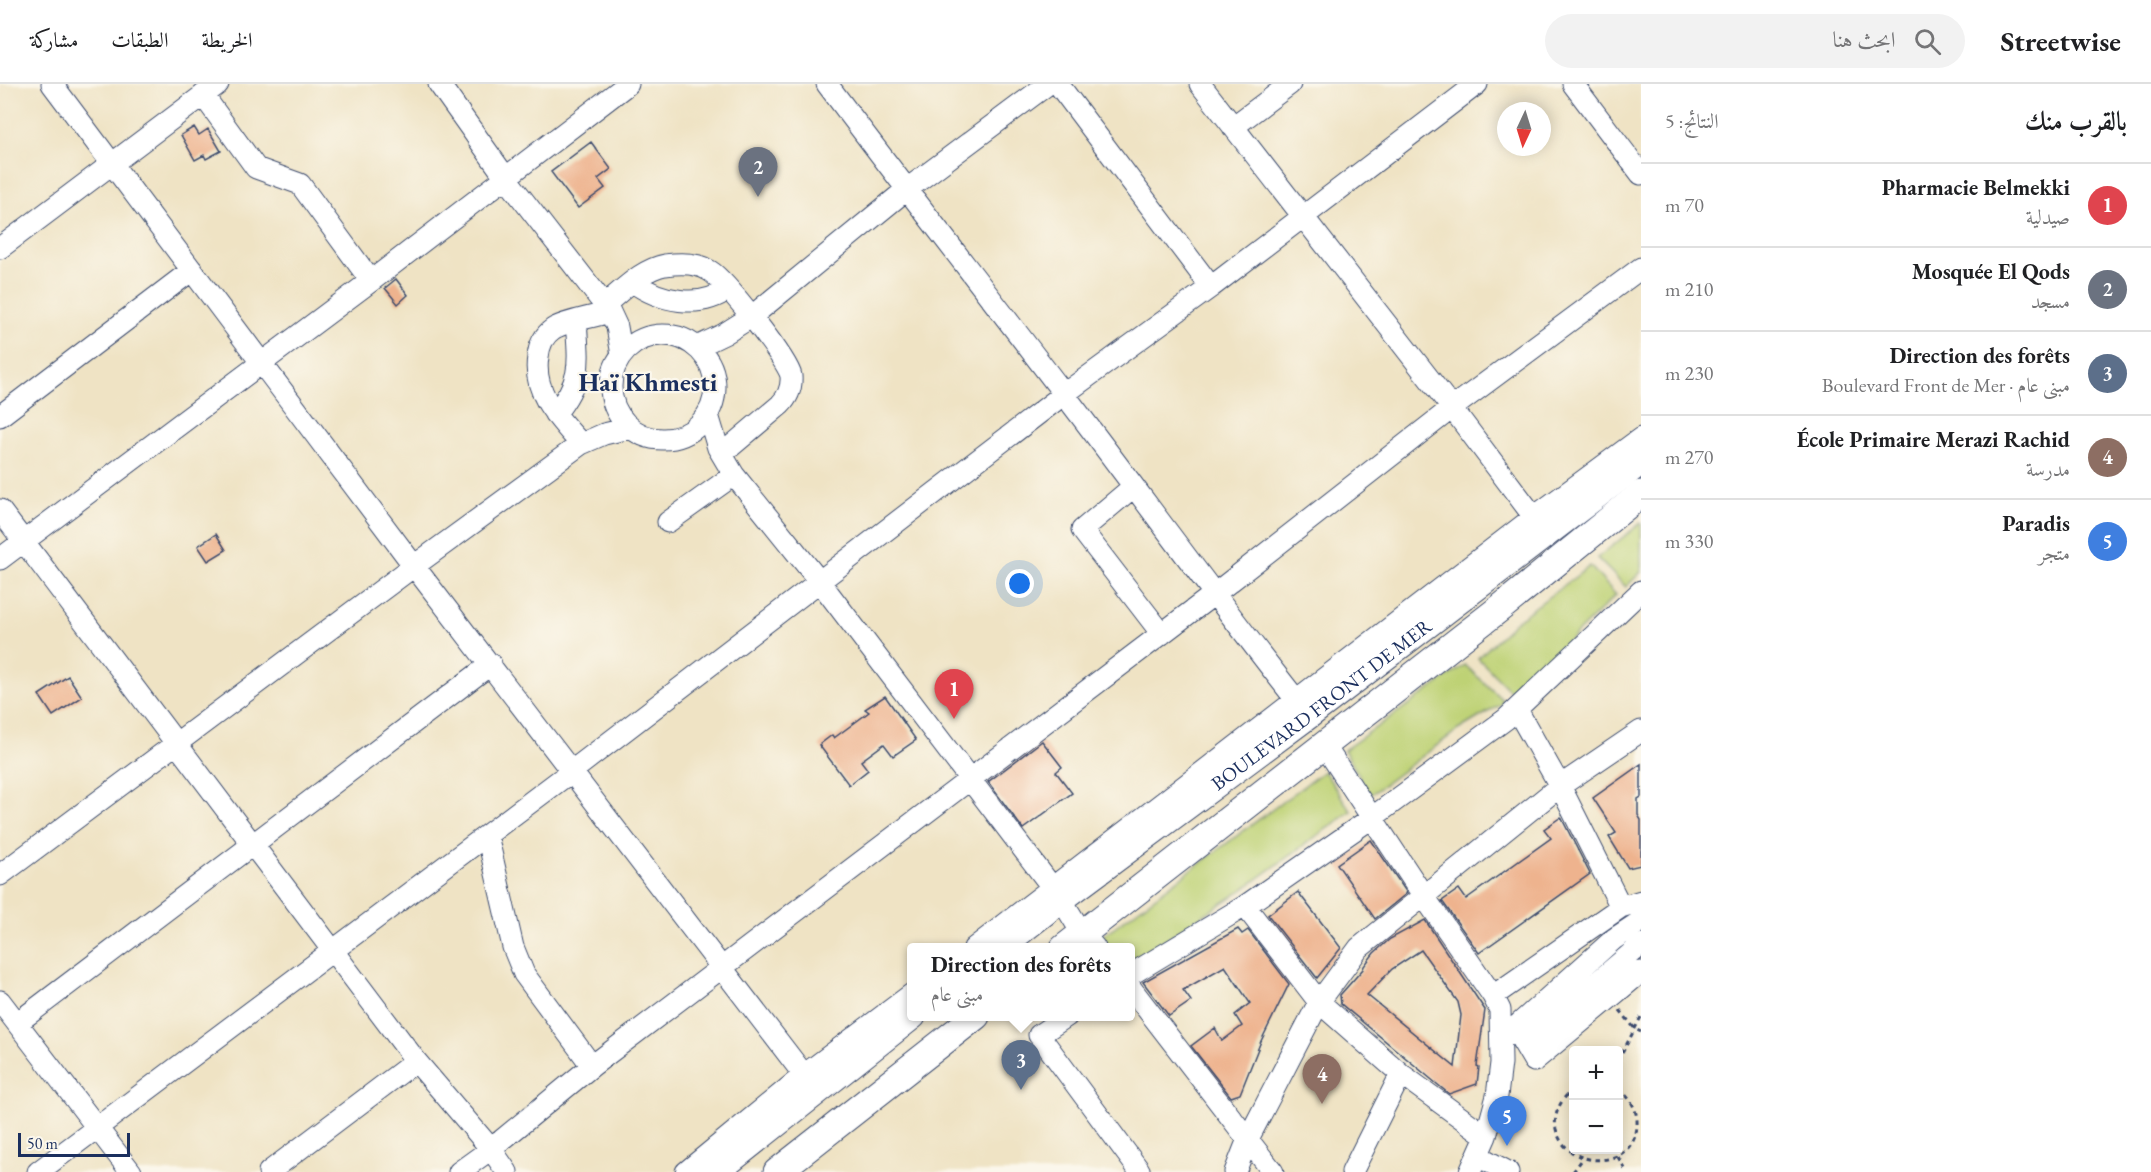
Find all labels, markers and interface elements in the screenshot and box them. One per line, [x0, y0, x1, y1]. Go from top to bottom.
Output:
search box [1545, 14, 1965, 68]
text: Streetwise [2001, 23, 2121, 59]
text: ابحث هنا [1832, 25, 1896, 54]
icon: search [1911, 25, 1944, 58]
text: مشاركة [30, 26, 78, 53]
text: الطبقات [111, 26, 168, 53]
text: الخريطة [201, 26, 253, 53]
north arrow [1497, 102, 1551, 156]
text: بالقرب منك [2025, 104, 2127, 138]
text: النتائج: 5 [1665, 108, 1719, 134]
pin: 2 [738, 147, 777, 197]
text: Pharmacie Belmekki [1882, 173, 2070, 202]
text: 70 m [1665, 192, 1704, 218]
text: 1 [2102, 192, 2113, 218]
text: صيدلية [2026, 204, 2070, 230]
text: Mosquée El Qods [1912, 257, 2070, 286]
text: 210 m [1665, 276, 1713, 302]
text: 2 [2102, 276, 2113, 302]
text: مسجد [2031, 288, 2070, 314]
text: Direction des forêts [1889, 341, 2070, 370]
text: 230 m [1665, 360, 1713, 386]
text: 3 [2102, 360, 2113, 386]
district label: Haï Khmesti [578, 365, 718, 399]
text: مبنى عام · Boulevard Front de Mer [1822, 372, 2070, 398]
text: École Primaire Merazi Rachid [1797, 425, 2070, 454]
text: 270 m [1665, 444, 1713, 470]
text: 4 [2102, 444, 2113, 470]
text: مدرسة [2026, 456, 2070, 482]
text: Paradis [2002, 509, 2070, 538]
text: 330 m [1665, 528, 1713, 554]
text: 5 [2102, 528, 2113, 554]
text: متجر [2038, 540, 2070, 566]
your location [1005, 569, 1034, 598]
street label: BOULEVARD FRONT DE MER [1206, 612, 1437, 796]
pin: 1 [934, 670, 974, 719]
popup [907, 943, 1135, 1021]
text: Direction des forêts [931, 950, 1111, 979]
text: مبنى عام [931, 981, 983, 1007]
pin: 3 [1002, 1040, 1040, 1090]
map controls [1569, 1046, 1623, 1154]
button: + [1569, 1046, 1623, 1100]
pin: 4 [1302, 1054, 1342, 1104]
pin: 5 [1488, 1096, 1526, 1146]
button: − [1569, 1100, 1623, 1154]
scale bar [18, 1130, 130, 1158]
text: 50 m [27, 1133, 58, 1154]

